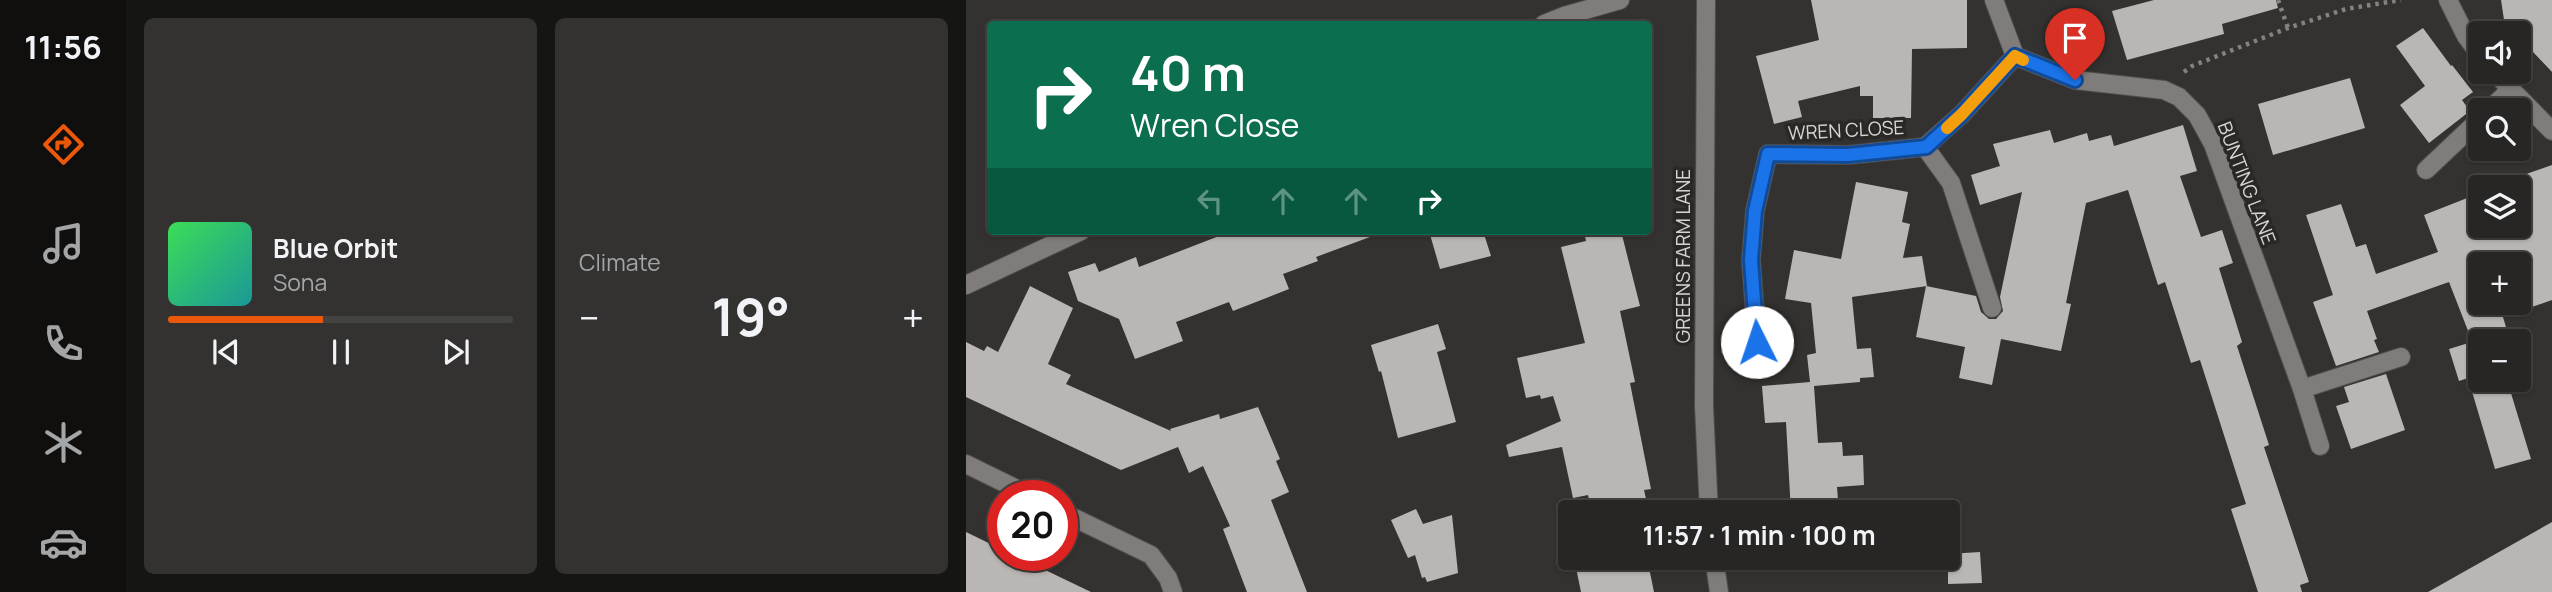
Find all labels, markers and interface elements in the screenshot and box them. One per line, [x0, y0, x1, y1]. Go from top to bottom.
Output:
pin [2045, 8, 2105, 80]
icon: arrive [2056, 19, 2094, 57]
map controls [2468, 21, 2531, 392]
button: sound [2468, 21, 2531, 84]
text: 11:56 [24, 25, 102, 69]
text: 40 m [1130, 39, 1246, 106]
icon: right [1015, 49, 1106, 140]
button: search [2468, 98, 2531, 161]
text: Wren Close [1130, 103, 1299, 147]
street label: WREN CLOSE [1787, 114, 1905, 146]
street label: BUNTING LANE [2212, 118, 2282, 248]
icon: directions [39, 120, 88, 169]
street label: GREENS FARM LANE [1670, 169, 1696, 343]
button: layers [2468, 175, 2531, 238]
icon: left [1191, 182, 1229, 220]
icon: ahead [1264, 182, 1302, 220]
icon: ahead [1337, 182, 1375, 220]
icon: right [1410, 182, 1448, 220]
icon: music [39, 219, 88, 268]
text: Blue Orbit [273, 230, 398, 266]
text: Climate [579, 246, 661, 278]
button: + [2468, 252, 2531, 315]
text: Sona [273, 266, 327, 298]
text: 19° [712, 281, 790, 352]
text: − [579, 291, 600, 343]
text: + [902, 291, 924, 343]
position arrow [1720, 305, 1794, 379]
icon: phone [39, 319, 88, 368]
button: − [2468, 329, 2531, 392]
icon: previous [207, 333, 245, 371]
icon: pause [322, 333, 360, 371]
icon: next [437, 333, 475, 371]
icon: climate [39, 418, 88, 467]
speed limit sign: 20 [987, 480, 1078, 571]
text: 11:57 · 1 min · 100 m [1642, 517, 1876, 553]
icon: car [39, 518, 88, 567]

